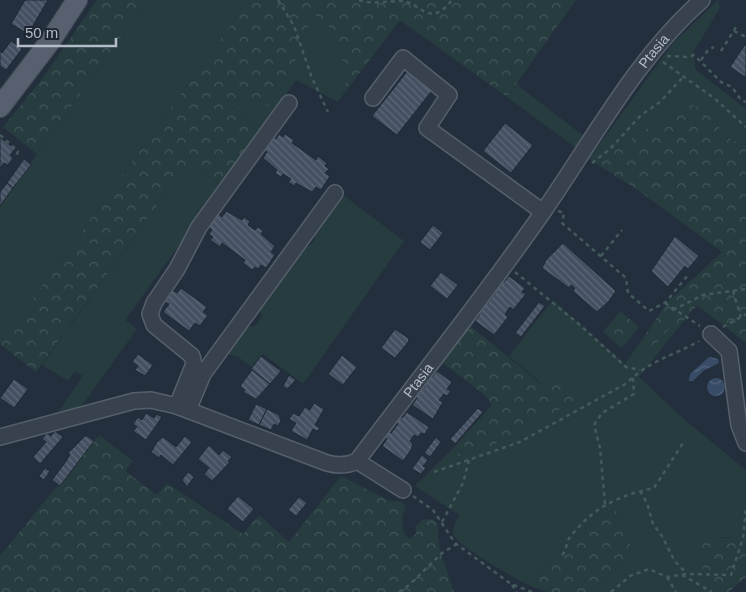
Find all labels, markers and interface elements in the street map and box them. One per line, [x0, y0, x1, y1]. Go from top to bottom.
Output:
scale bar [18, 15, 115, 47]
text: 50 m [25, 24, 58, 41]
street label: Ptasia [635, 31, 672, 71]
street label: Ptasia [400, 360, 437, 401]

